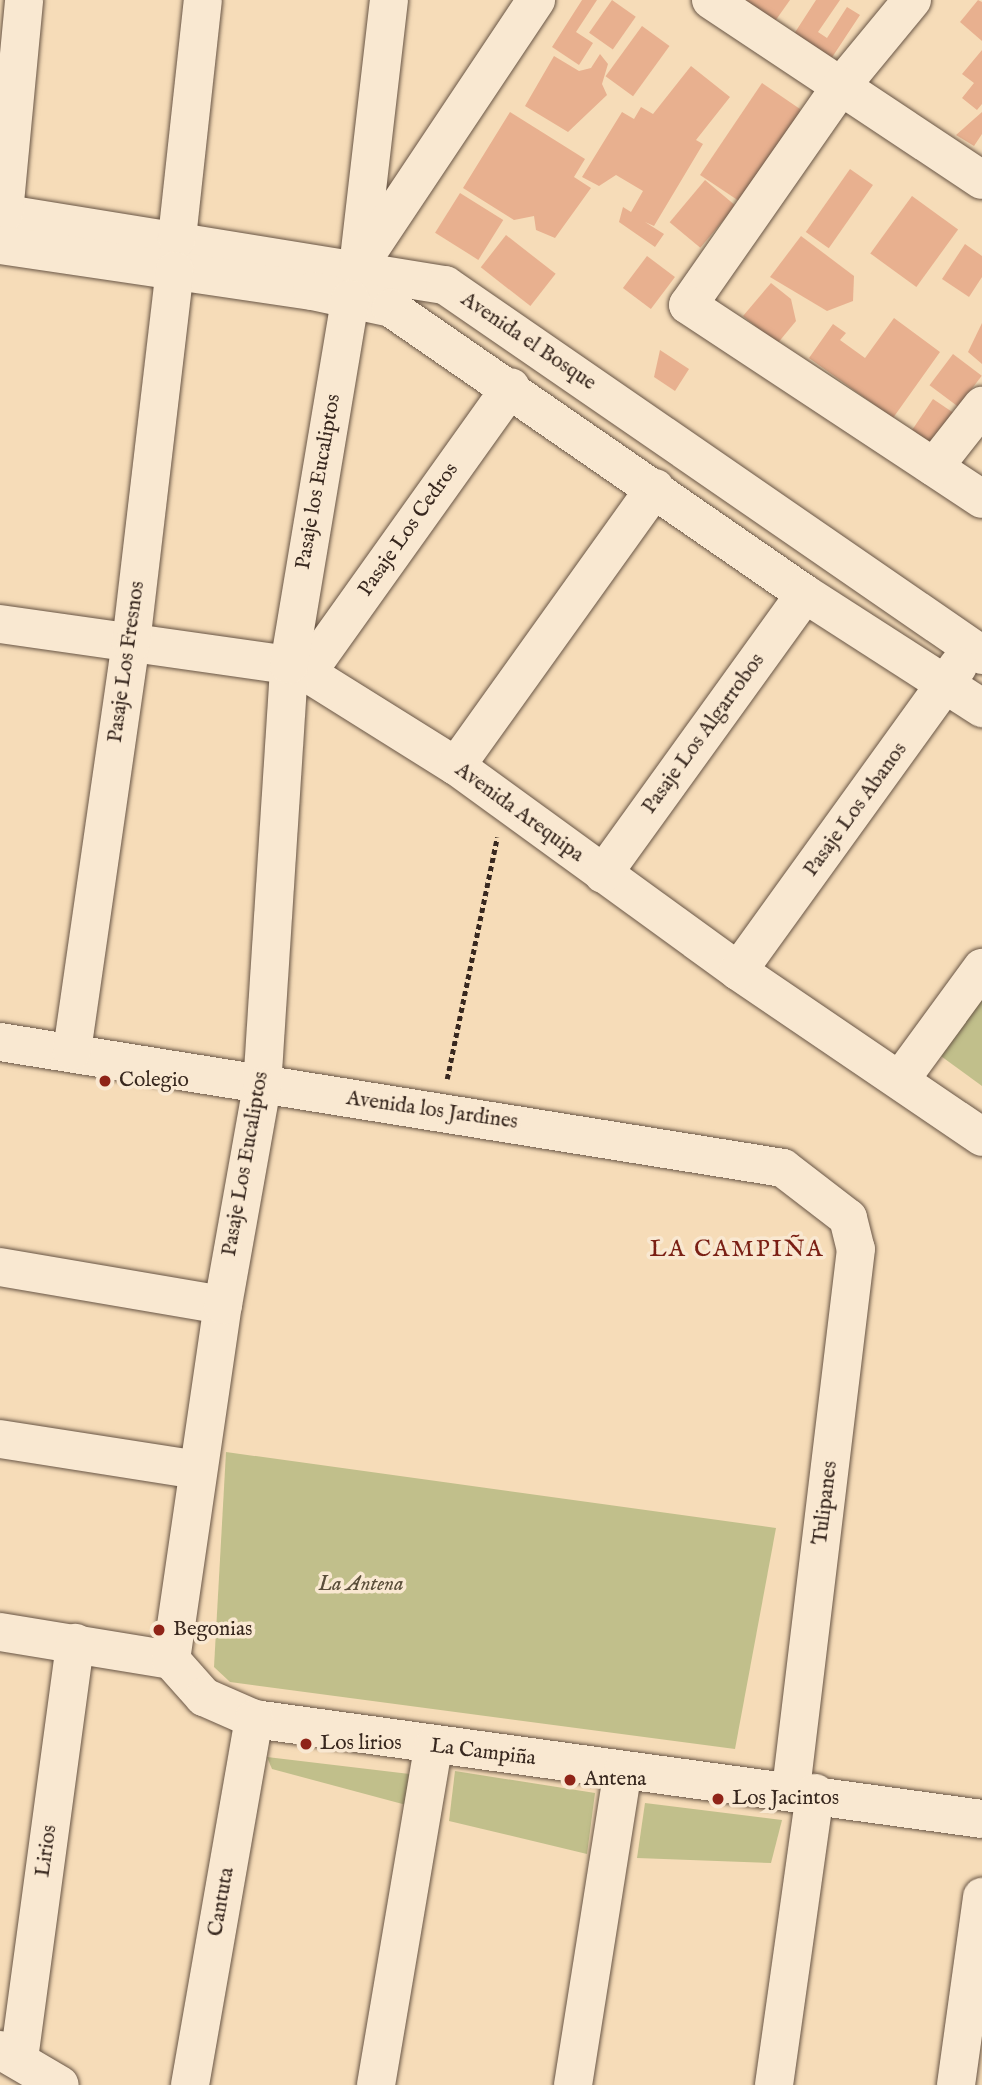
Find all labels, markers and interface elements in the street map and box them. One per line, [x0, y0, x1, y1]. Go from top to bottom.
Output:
street label: Avenida el Bosque [456, 287, 600, 397]
street label: Pasaje los Eucaliptos [291, 392, 347, 572]
street label: Pasaje Los Cedros [354, 458, 464, 602]
street label: Pasaje Los Fresnos [103, 580, 151, 744]
street label: Pasaje Los Algarrobos [637, 649, 771, 819]
street label: Pasaje Los Abanos [799, 738, 913, 882]
street label: Avenida Arequipa [450, 758, 588, 868]
place label: Colegio [119, 1068, 189, 1094]
street label: Pasaje Los Eucaliptos [217, 1070, 275, 1258]
marker: Colegio [97, 1073, 113, 1089]
street label: Avenida los Jardines [345, 1086, 519, 1136]
district label: LA CAMPIÑA [651, 1236, 823, 1264]
street label: Tulipanes [808, 1460, 844, 1546]
park label: La Antena [319, 1572, 403, 1598]
place label: Begonias [173, 1617, 252, 1643]
marker: Begonias [151, 1622, 167, 1638]
place label: Los lirios [320, 1731, 402, 1757]
street label: La Campiña [429, 1734, 537, 1772]
marker: Los lirios [298, 1736, 314, 1752]
place label: Antena [584, 1767, 646, 1793]
marker: Antena [562, 1772, 578, 1788]
place label: Los Jacintos [732, 1786, 839, 1812]
marker: Los Jacintos [710, 1791, 726, 1807]
street label: Lirios [31, 1823, 63, 1879]
street label: Cantuta [204, 1866, 240, 1938]

